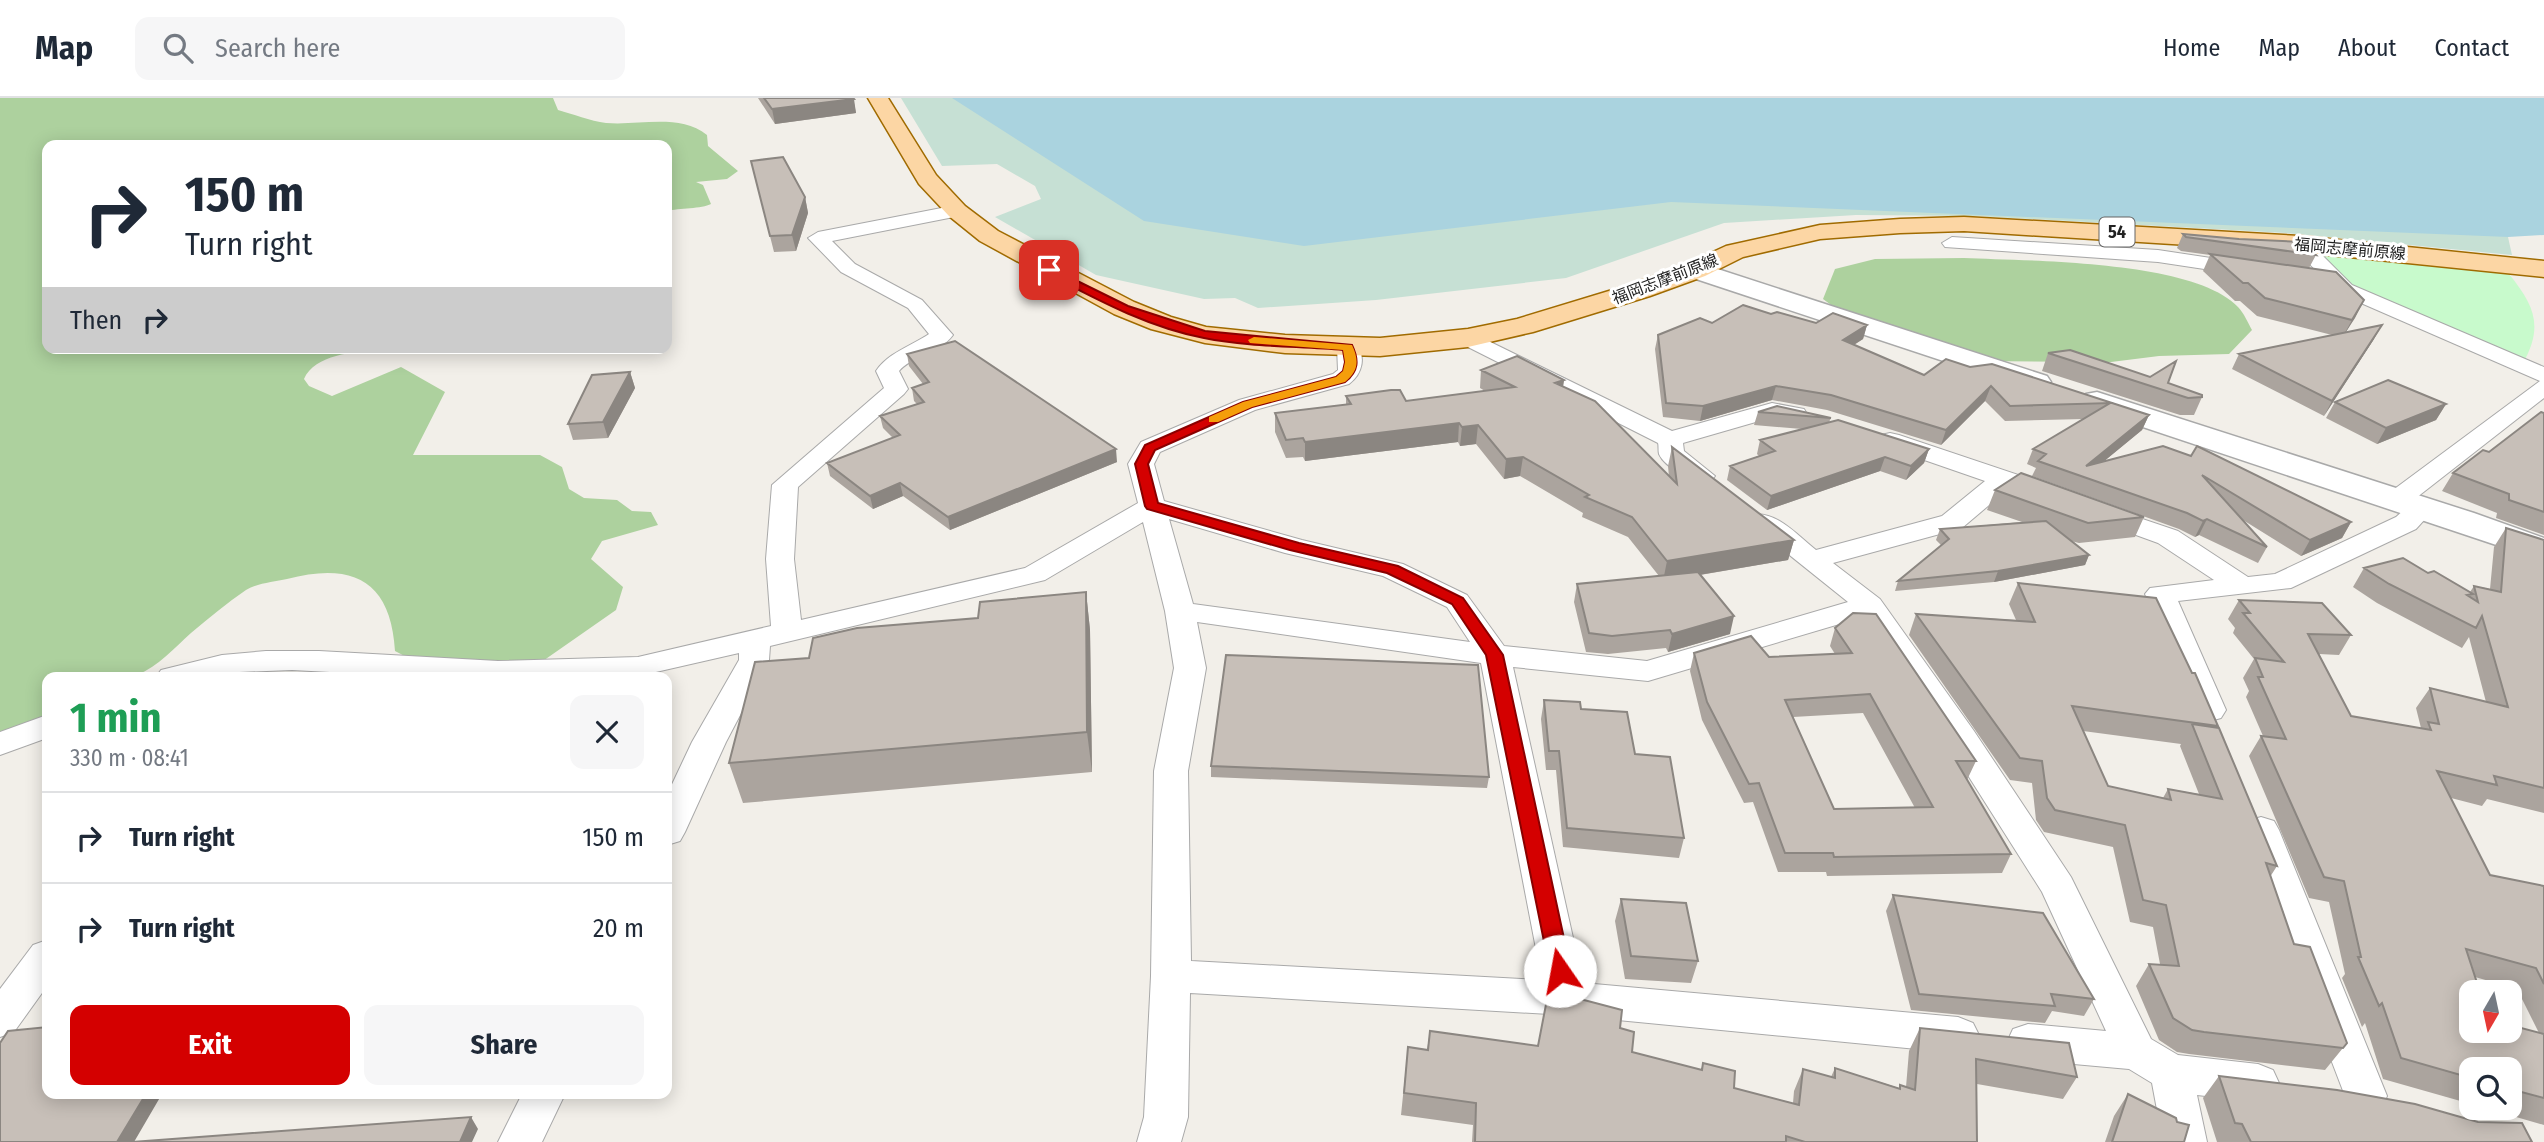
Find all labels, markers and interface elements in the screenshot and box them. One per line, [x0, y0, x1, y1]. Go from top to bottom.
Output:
search box [135, 17, 625, 80]
text: Map [35, 28, 93, 68]
icon: search [159, 29, 197, 67]
text: Search here [215, 33, 340, 64]
text: Home [2163, 34, 2220, 62]
text: Map [2258, 34, 2300, 62]
text: About [2338, 34, 2396, 62]
text: Contact [2434, 34, 2509, 62]
text: 150 m [185, 165, 304, 224]
icon: right [70, 168, 161, 259]
road number: 54 [2100, 217, 2134, 246]
text: Turn right [185, 225, 312, 263]
street label: 福岡志摩前原線 [2293, 235, 2407, 263]
pin [1019, 240, 1079, 300]
street label: 福岡志摩前原線 [1609, 250, 1721, 308]
icon: arrive [1030, 251, 1068, 289]
icon: right [136, 301, 174, 339]
text: Then [70, 305, 122, 336]
text: 1 min [70, 693, 161, 743]
button: close [570, 695, 644, 769]
text: 330 m · 08:41 [70, 744, 189, 772]
icon: right [70, 819, 108, 857]
text: Turn right [129, 822, 235, 853]
text: 150 m [582, 822, 644, 853]
icon: right [70, 910, 108, 948]
text: Turn right [129, 913, 235, 944]
text: 20 m [593, 913, 644, 944]
position arrow [1523, 934, 1597, 1008]
north arrow [2459, 980, 2522, 1043]
map controls [2459, 980, 2522, 1120]
button: Exit [70, 1005, 350, 1085]
button: Share [364, 1005, 644, 1085]
button: search [2459, 1057, 2522, 1120]

